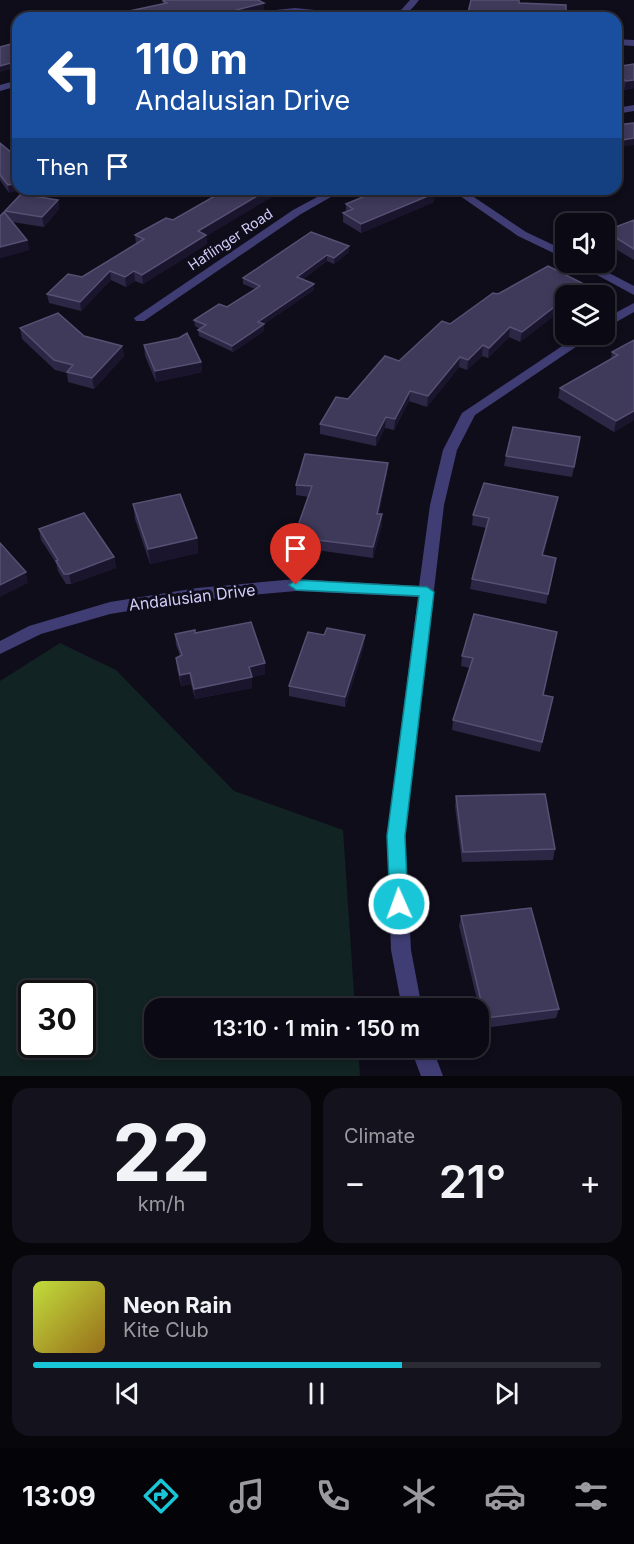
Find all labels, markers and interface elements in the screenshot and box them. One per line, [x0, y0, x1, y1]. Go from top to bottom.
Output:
text: 110 m [135, 33, 248, 84]
icon: left [36, 36, 114, 114]
text: Andalusian Drive [135, 84, 350, 117]
icon: arrive [101, 150, 134, 183]
text: Then [36, 154, 89, 180]
street label: Haflinger Road [185, 204, 275, 274]
map controls [555, 213, 615, 345]
button: sound [555, 213, 615, 273]
button: layers [555, 285, 615, 345]
pin [270, 523, 321, 585]
icon: arrive [279, 532, 312, 565]
street label: Andalusian Drive [127, 579, 257, 615]
position arrow [367, 872, 431, 936]
speed limit sign: 30 [18, 980, 96, 1058]
text: 13:10 · 1 min · 150 m [213, 1015, 420, 1041]
text: 22 [112, 1105, 211, 1200]
text: Climate [344, 1124, 415, 1148]
text: 21° [439, 1154, 506, 1209]
text: − [344, 1162, 366, 1202]
text: + [579, 1162, 601, 1202]
text: km/h [138, 1192, 185, 1216]
text: Neon Rain [123, 1292, 232, 1318]
text: Kite Club [123, 1318, 209, 1342]
icon: previous [111, 1377, 144, 1410]
icon: pause [300, 1377, 333, 1410]
icon: next [490, 1377, 523, 1410]
icon: directions [140, 1475, 182, 1517]
icon: music [226, 1475, 268, 1517]
icon: phone [312, 1475, 354, 1517]
icon: climate [398, 1475, 440, 1517]
icon: car [484, 1475, 526, 1517]
icon: filters [570, 1475, 612, 1517]
text: 13:09 [22, 1480, 96, 1513]

